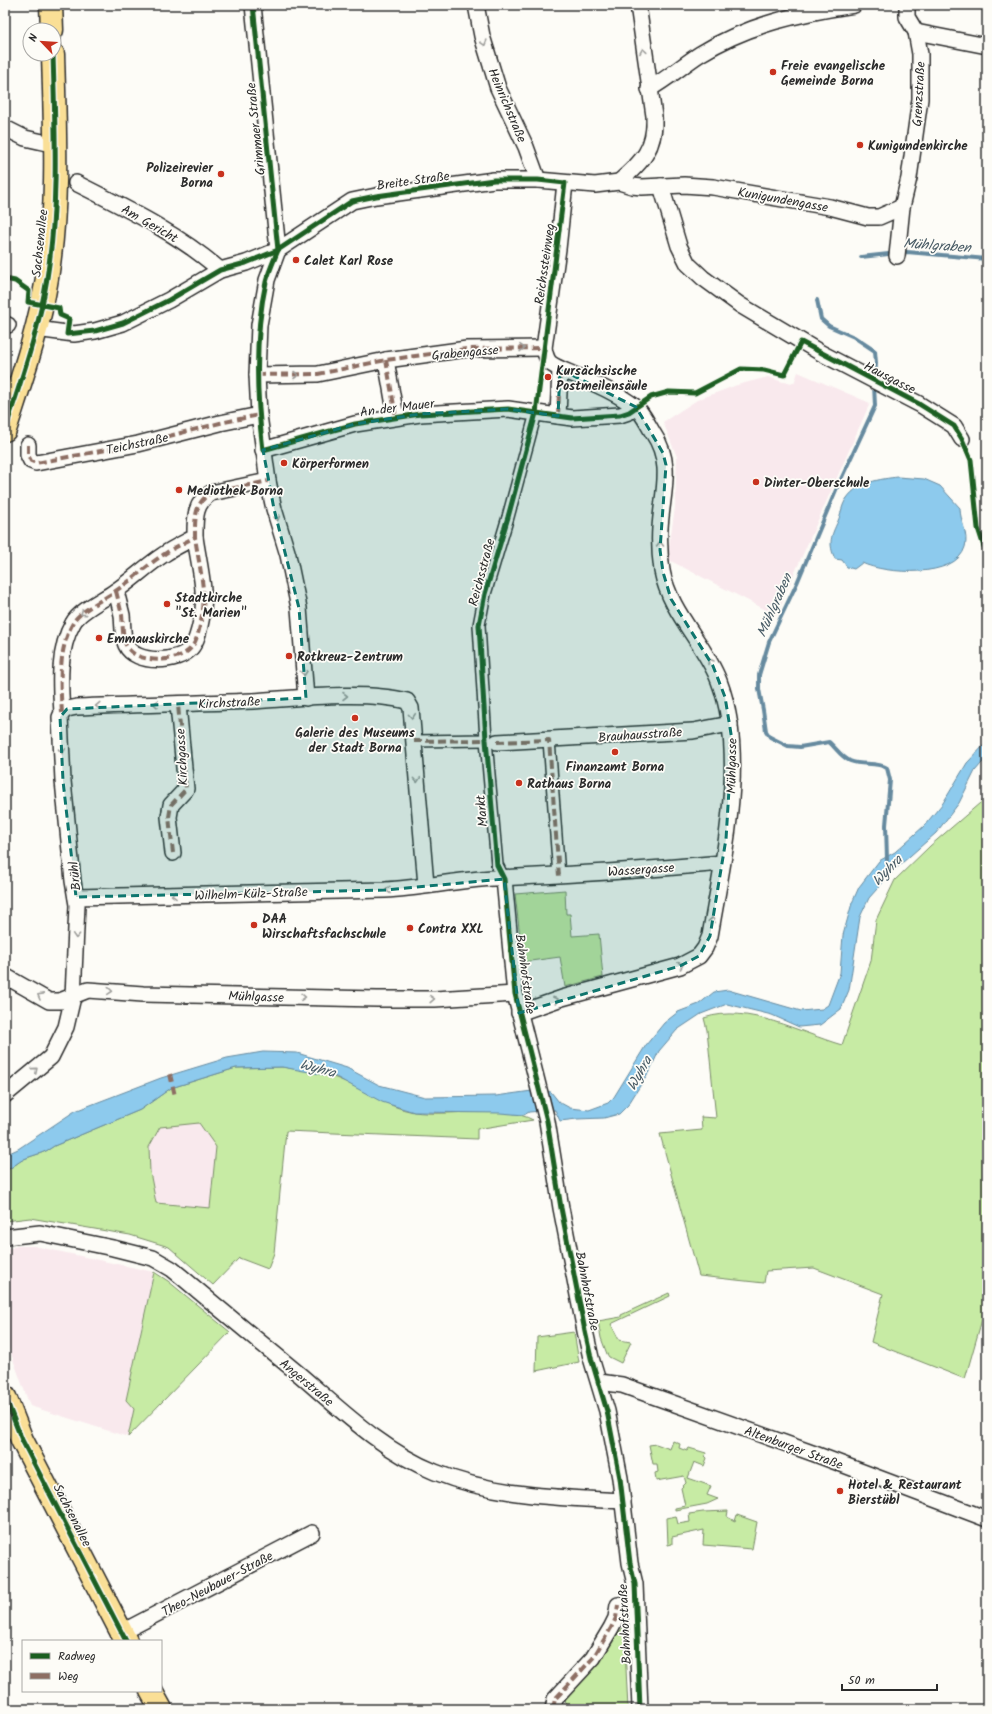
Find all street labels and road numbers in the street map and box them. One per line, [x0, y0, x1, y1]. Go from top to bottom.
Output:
street label: Grenzstraße [907, 61, 932, 127]
street label: Heinrichstraße [481, 65, 532, 146]
street label: Grimmaer Straße [241, 81, 272, 176]
street label: Breite Straße [375, 166, 451, 197]
street label: Kunigundengasse [736, 182, 830, 219]
street label: Am Gericht [117, 200, 182, 249]
street label: Sachsenallee [26, 208, 55, 278]
street label: Reichssteinweg [529, 222, 562, 306]
street label: Grabengasse [431, 340, 500, 367]
street label: Hausgasse [860, 356, 919, 400]
street label: An der Mauer [359, 393, 436, 423]
street label: Teichstraße [104, 428, 170, 461]
street label: Reichsstraße [463, 536, 502, 609]
street label: Kirchstraße [197, 691, 261, 716]
street label: Brauhausstraße [597, 722, 683, 749]
street label: Kirchgasse [171, 728, 194, 786]
street label: Mühlgasse [722, 738, 743, 794]
street label: Markt [471, 793, 494, 828]
street label: Wassergasse [607, 858, 675, 883]
street label: Brühl [64, 860, 87, 891]
street label: Wilhelm-Külz-Straße [194, 882, 308, 907]
street label: Bahnhofstraße [509, 933, 541, 1016]
street label: Mühlgasse [228, 986, 284, 1009]
street label: Bahnhofstraße [569, 1250, 605, 1333]
street label: Angerstraße [274, 1354, 338, 1412]
street label: Altenburger Straße [741, 1421, 846, 1476]
street label: Sachsenallee [47, 1481, 97, 1551]
street label: Theo-Neubauer-Straße [158, 1546, 277, 1623]
street label: Bahnhofstraße [613, 1583, 638, 1665]

